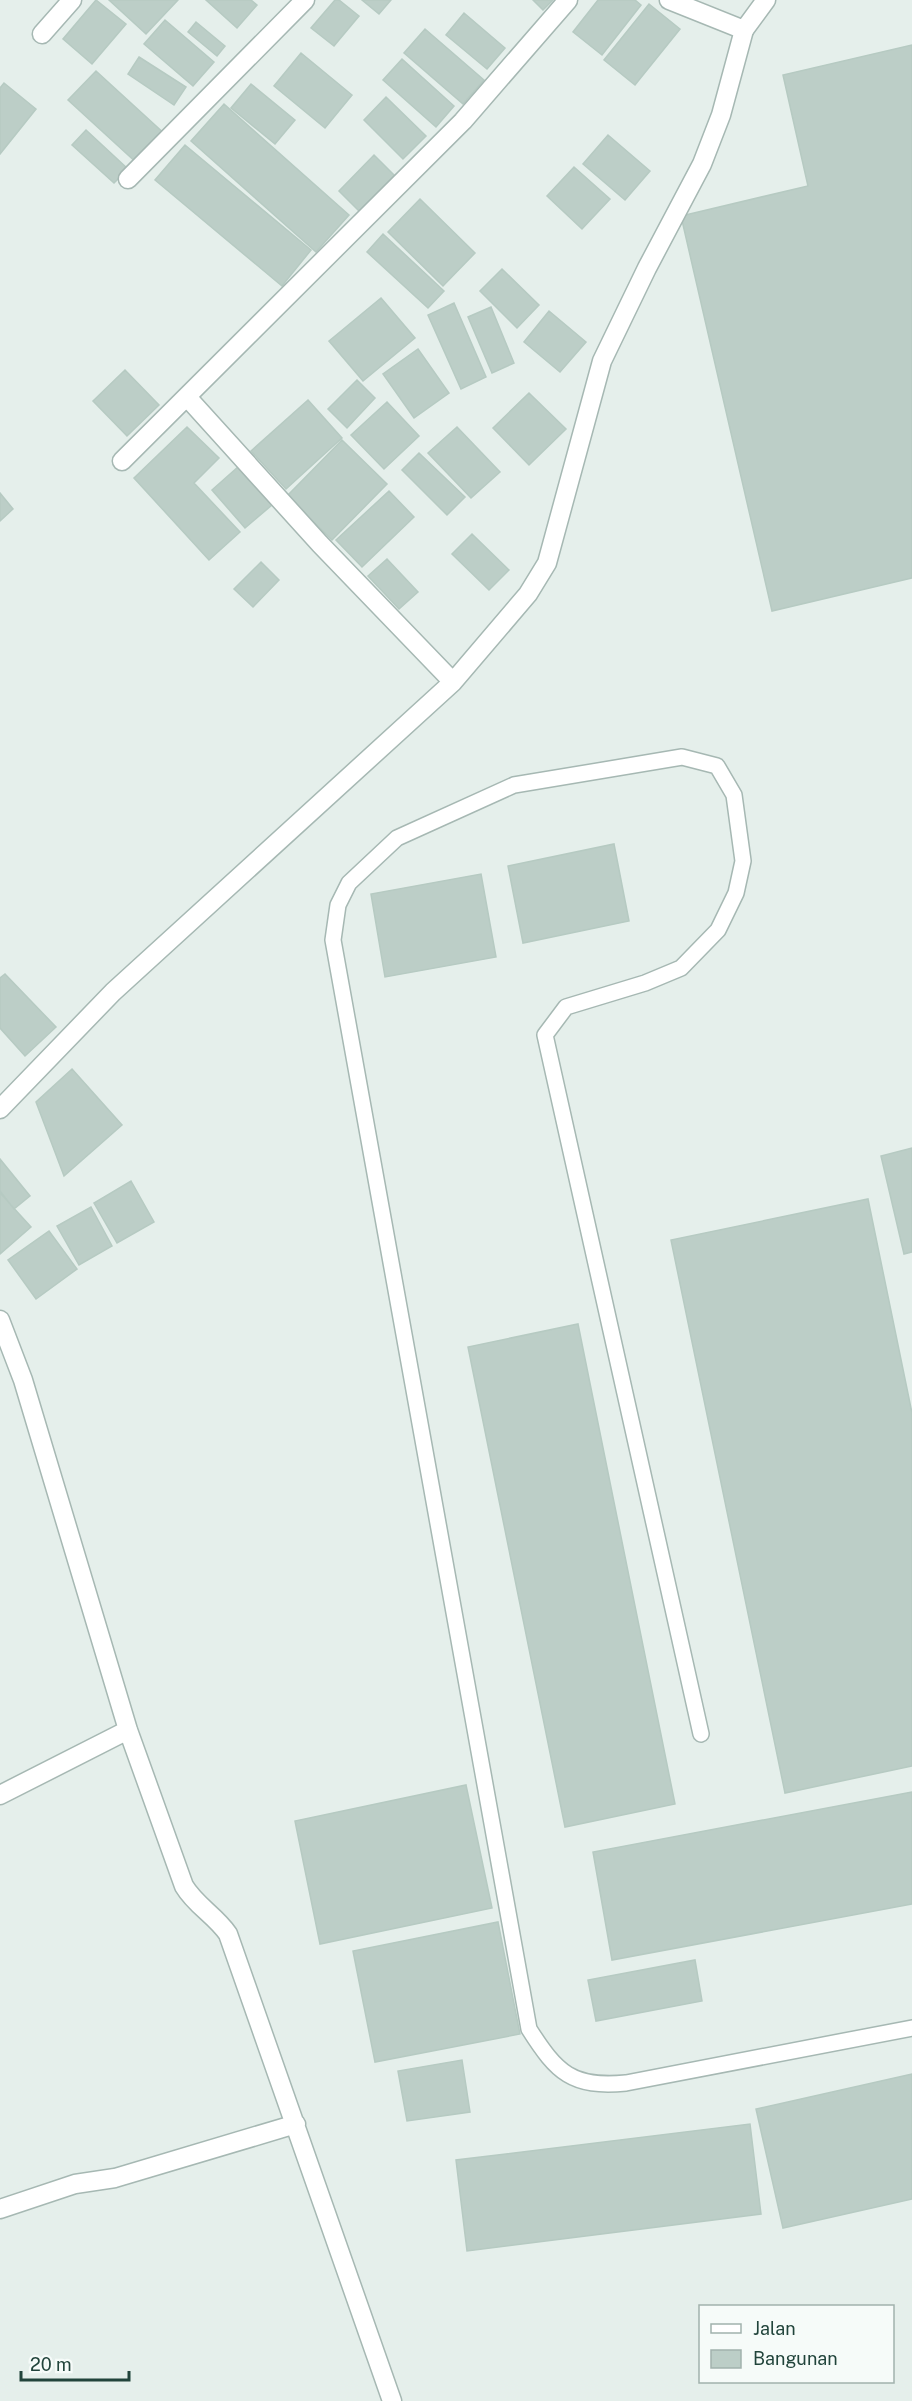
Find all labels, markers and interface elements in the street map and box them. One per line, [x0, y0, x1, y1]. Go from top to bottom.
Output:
legend [699, 2305, 894, 2383]
text: Jalan [753, 2318, 796, 2339]
scale bar [21, 2344, 129, 2382]
text: Bangunan [753, 2348, 838, 2369]
text: 20 m [30, 2354, 72, 2375]

